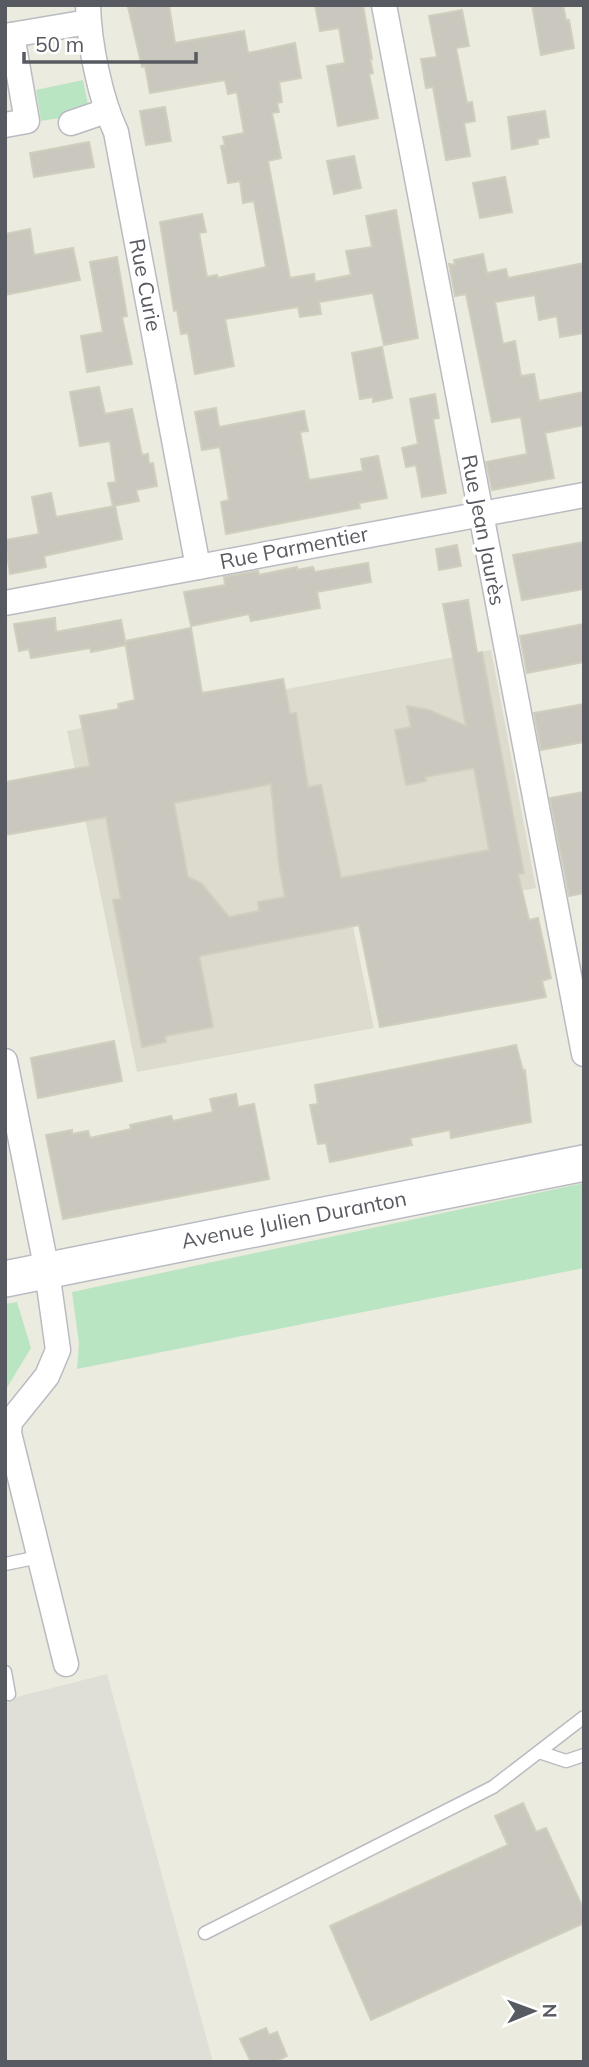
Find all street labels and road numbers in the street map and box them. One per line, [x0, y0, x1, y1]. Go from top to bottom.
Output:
street label: Rue Curie [124, 236, 168, 333]
street label: Rue Jean Jaurès [457, 452, 511, 607]
street label: Rue Parmentier [217, 520, 371, 574]
street label: Avenue Julien Duranton [179, 1184, 409, 1254]

